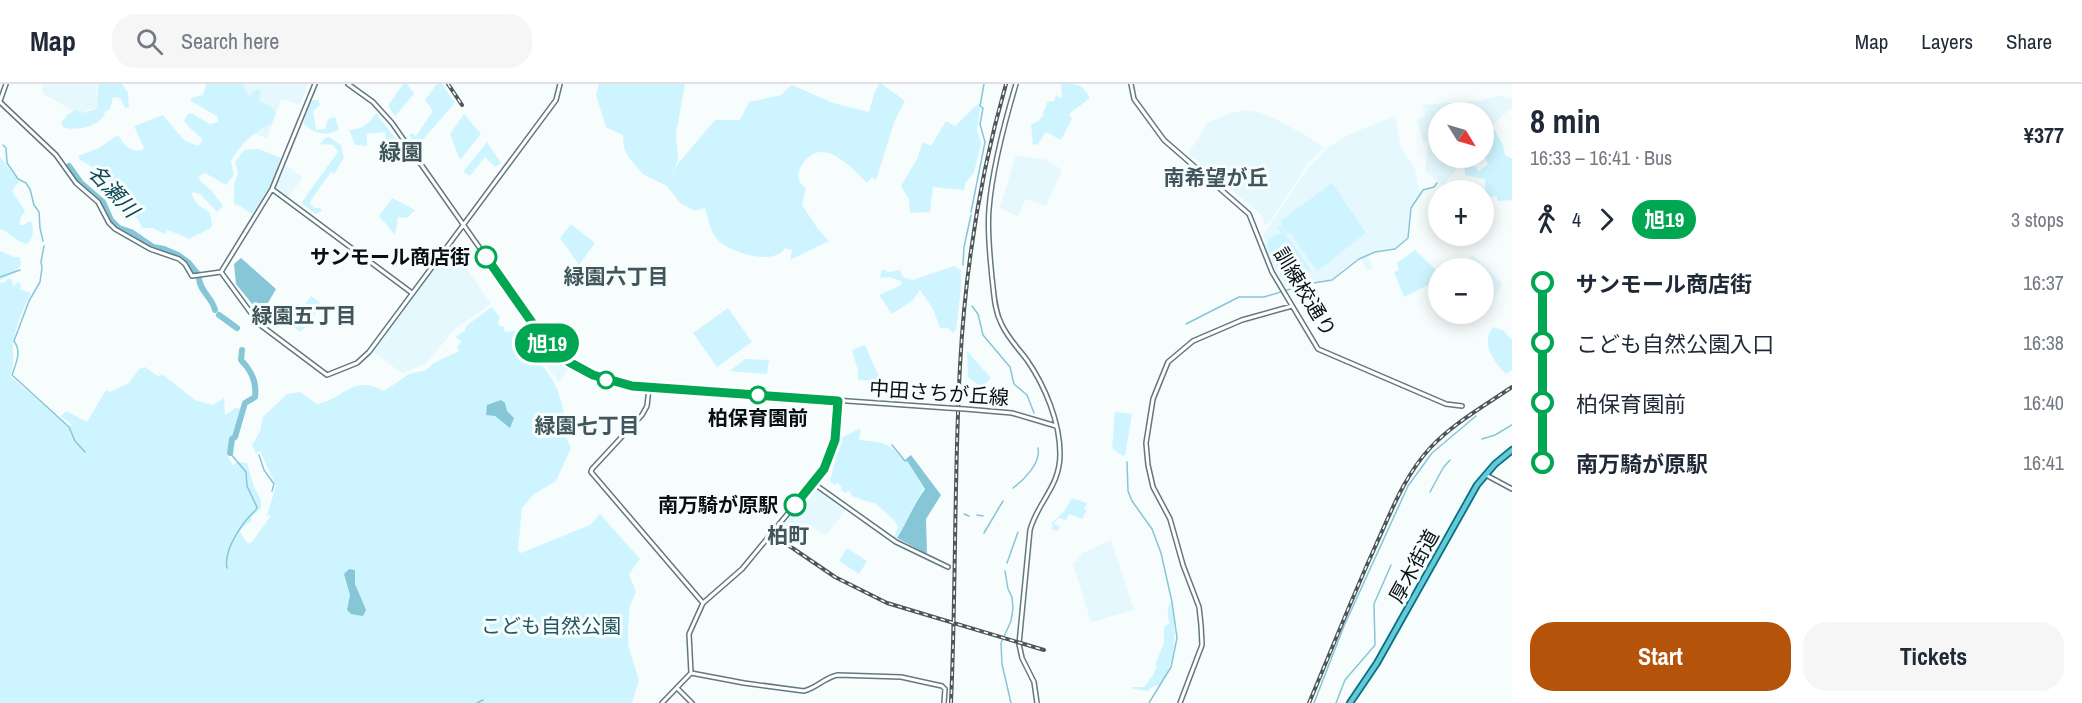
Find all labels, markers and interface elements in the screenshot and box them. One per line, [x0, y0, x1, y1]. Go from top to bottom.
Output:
search box [112, 14, 532, 68]
text: Map [30, 22, 76, 60]
icon: search [133, 25, 166, 58]
text: Search here [181, 26, 279, 56]
text: Map [1855, 27, 1888, 56]
text: Layers [1921, 27, 1973, 56]
text: Share [2006, 27, 2052, 56]
text: 8 min [1530, 99, 1601, 143]
north arrow [1428, 102, 1494, 168]
map controls [1428, 102, 1494, 324]
text: ¥377 [2024, 120, 2064, 150]
district label: 緑園 [379, 137, 423, 167]
text: 16:33 – 16:41 · Bus [1530, 144, 1672, 171]
water label: 名瀬川 [81, 158, 147, 225]
district label: 南希望が丘 [1164, 163, 1269, 192]
button: + [1428, 180, 1494, 246]
icon: walk [1530, 203, 1563, 236]
icon: forward [1590, 203, 1623, 236]
text: 旭19 [1644, 205, 1684, 234]
text: 4 [1572, 206, 1581, 233]
text: 3 stops [2011, 206, 2064, 233]
street label: 訓練校通り [1268, 242, 1343, 342]
place label: サンモール商店街 [310, 243, 470, 270]
marker: サンモール商店街 [475, 246, 497, 268]
button: − [1428, 258, 1494, 324]
district label: 緑園六丁目 [564, 262, 669, 291]
text: サンモール商店街 [1576, 269, 1752, 299]
text: 16:37 [2023, 269, 2064, 296]
district label: 緑園五丁目 [252, 301, 357, 330]
line badge: 旭19 [512, 324, 582, 362]
text: 旭19 [527, 329, 567, 358]
text: こども自然公園入口 [1576, 329, 1774, 359]
text: 16:38 [2023, 329, 2064, 356]
unlabelled marker [597, 371, 615, 389]
street label: 中田さちが丘線 [868, 374, 1010, 411]
marker: 柏保育園前 [749, 386, 767, 404]
text: 柏保育園前 [1576, 389, 1686, 419]
text: 16:40 [2023, 389, 2064, 416]
place label: 柏保育園前 [708, 404, 808, 431]
district label: 緑園七丁目 [535, 411, 640, 440]
text: 南万騎が原駅 [1576, 449, 1708, 479]
text: 16:41 [2023, 449, 2064, 476]
place label: 南万騎が原駅 [658, 491, 778, 518]
marker: 南万騎が原駅 [784, 494, 806, 516]
district label: 柏町 [767, 521, 809, 550]
street label: 厚木街道 [1382, 524, 1445, 607]
park label: こども自然公園 [481, 612, 621, 639]
button: Start [1530, 622, 1791, 691]
button: Tickets [1803, 622, 2064, 691]

